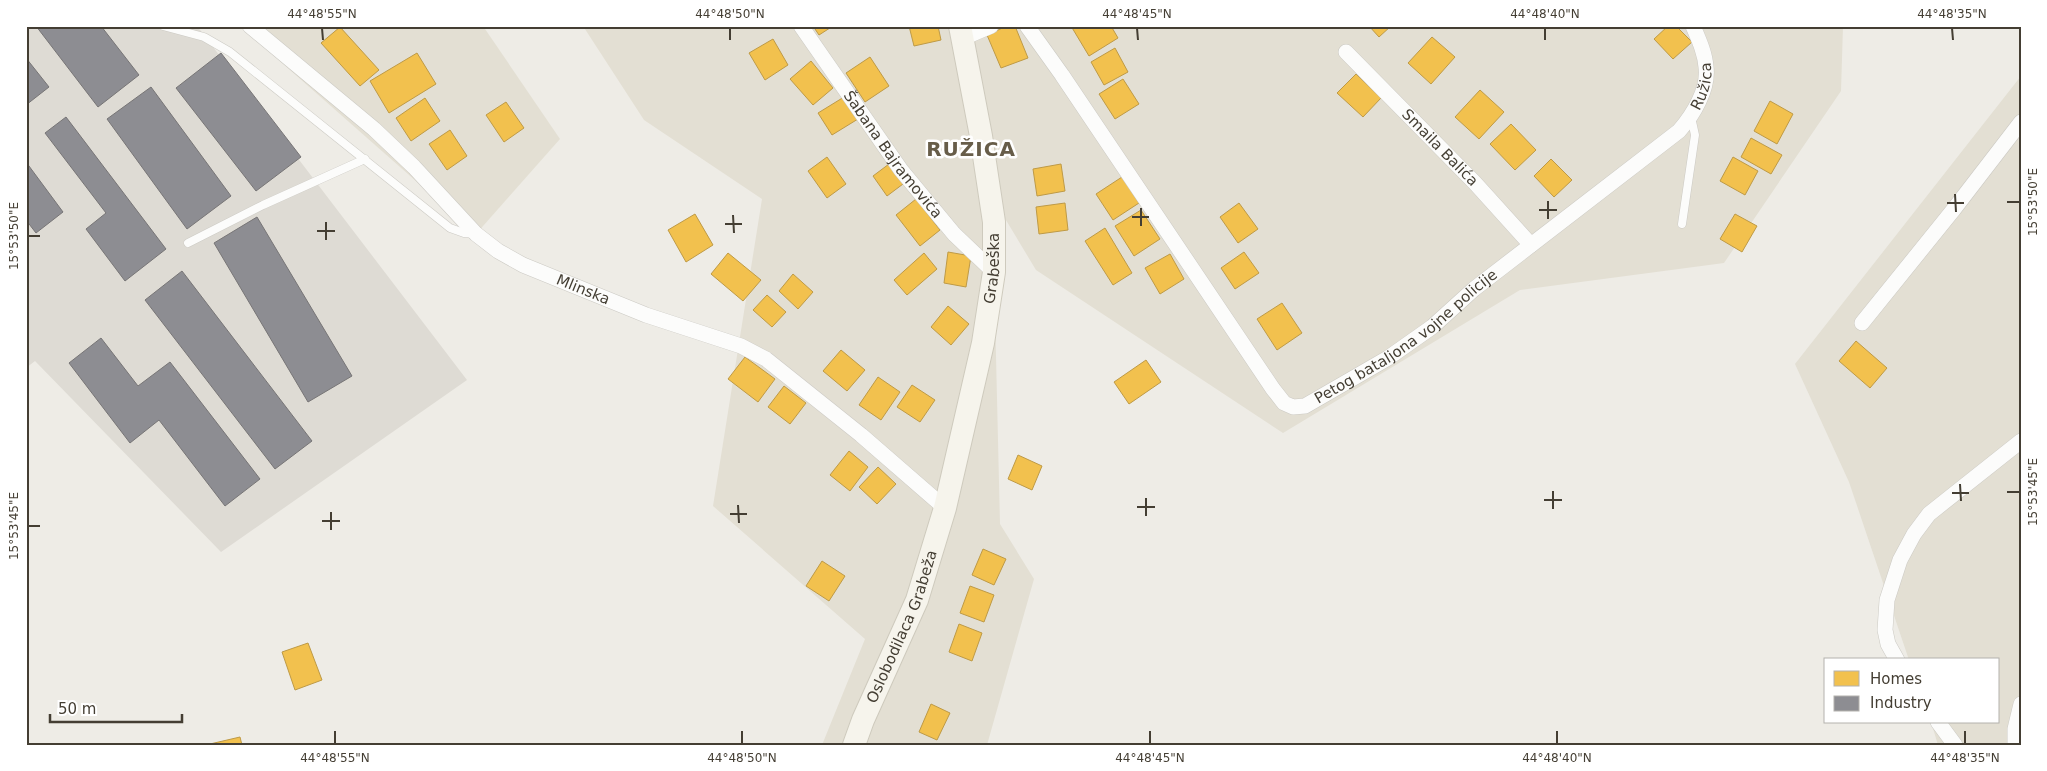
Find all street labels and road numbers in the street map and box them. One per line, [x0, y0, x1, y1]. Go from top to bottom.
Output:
street label: Ružica [1687, 62, 1716, 113]
street label: Šabana Bajramovića [840, 87, 946, 222]
street label: Smaila Balića [1398, 105, 1482, 190]
street label: Grabeška [980, 233, 1004, 305]
street label: Petog bataljona vojne policije [1311, 266, 1501, 408]
street label: Mlinska [554, 271, 613, 308]
street label: Oslobodilaca Grabeža [863, 548, 941, 706]

